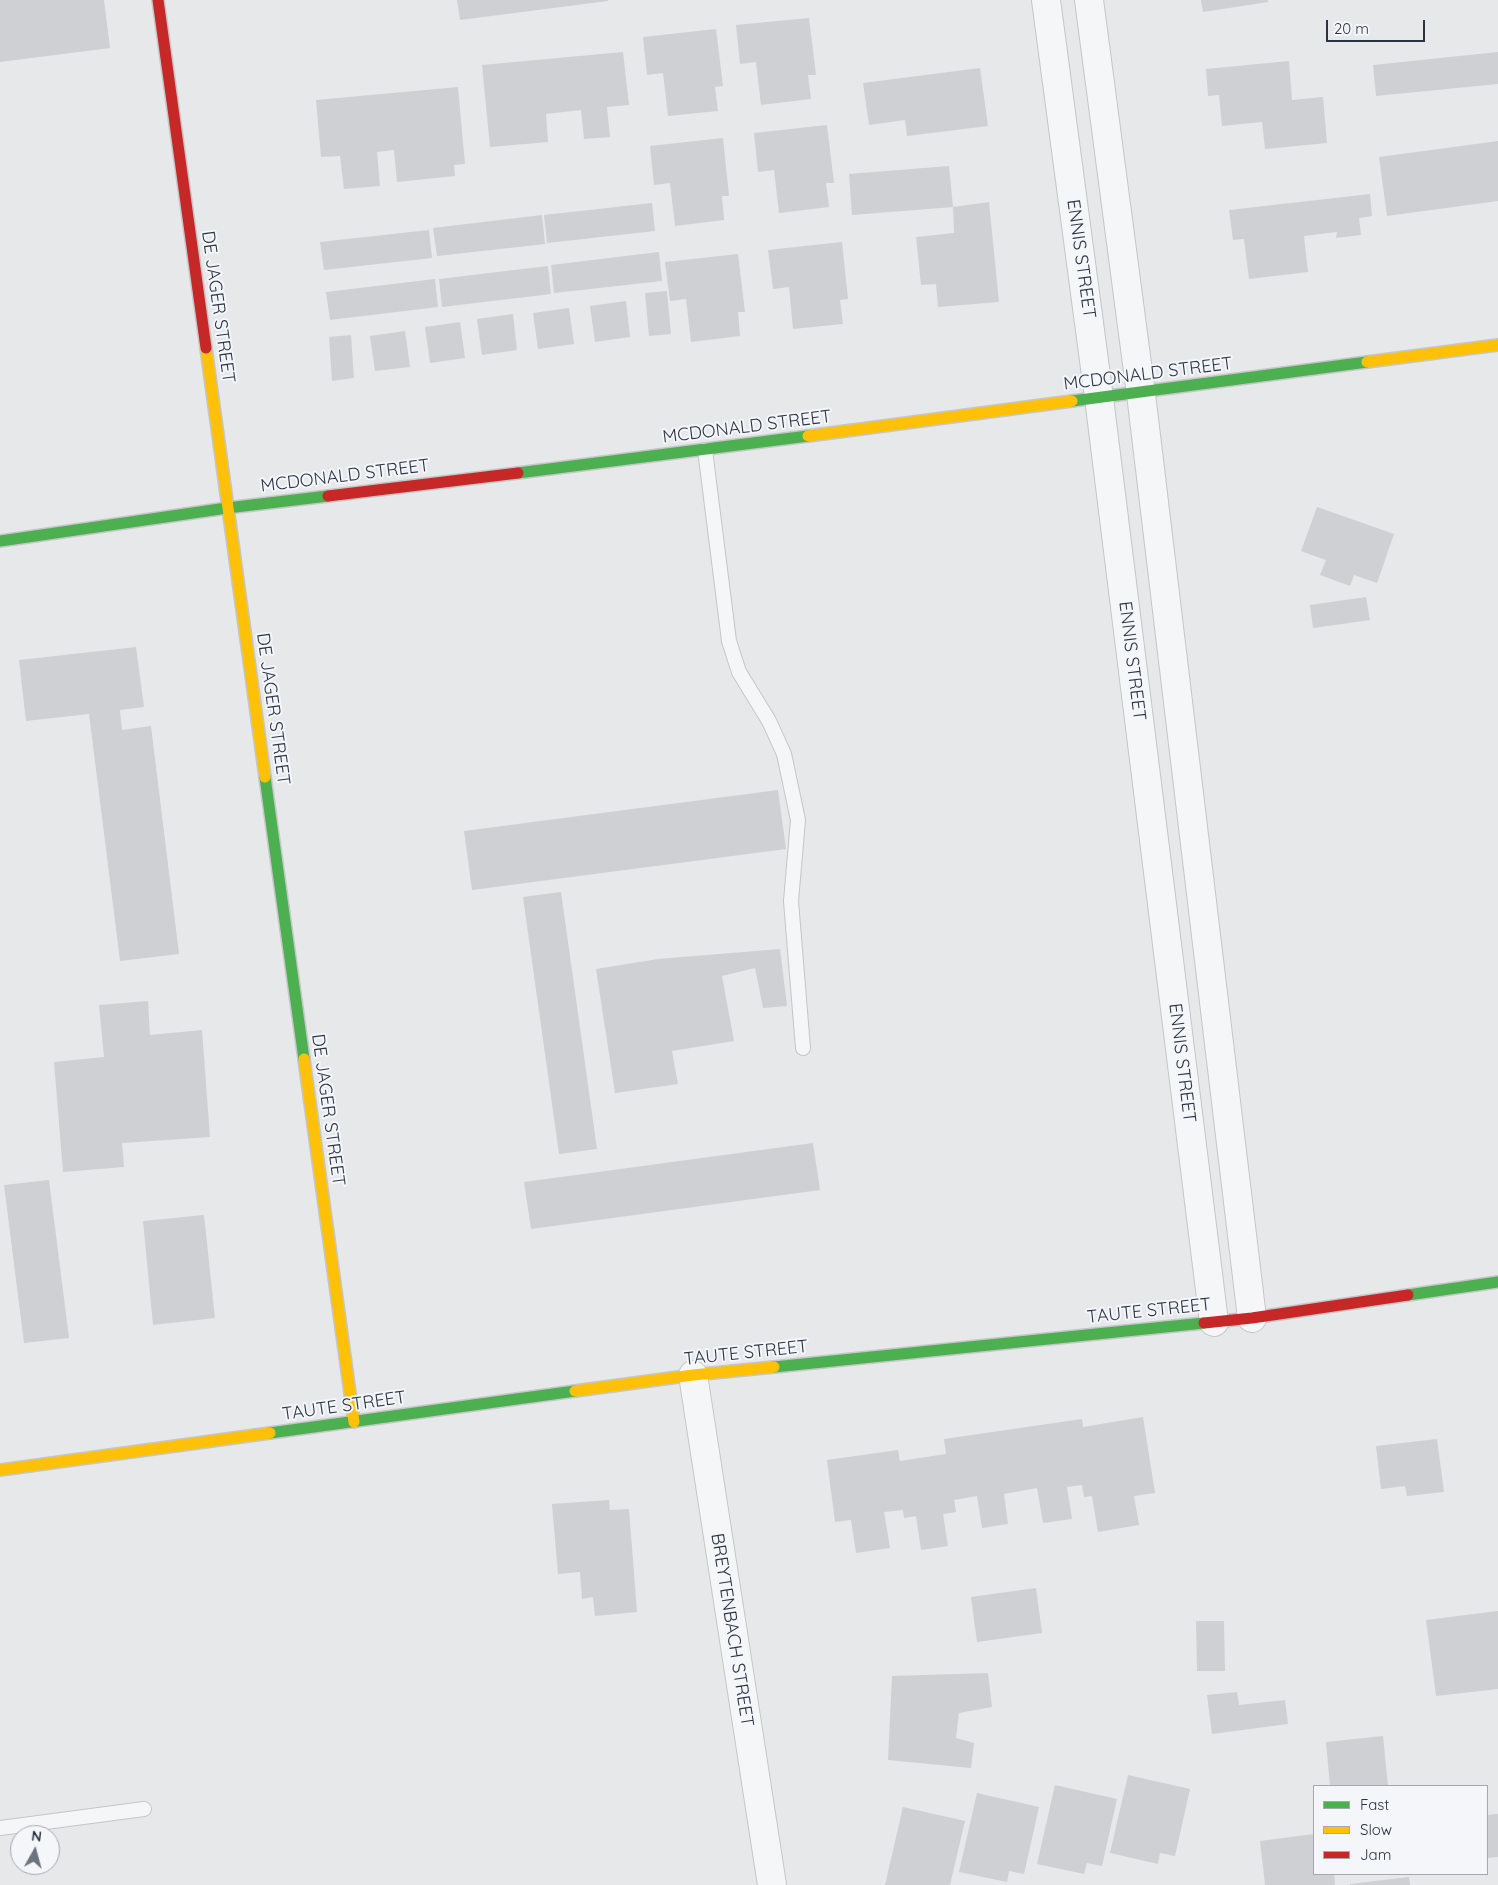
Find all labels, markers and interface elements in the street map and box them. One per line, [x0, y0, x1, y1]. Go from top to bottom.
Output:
scale bar [1328, 10, 1427, 42]
text: 20 m [1334, 19, 1369, 38]
street label: ENNIS STREET [1062, 198, 1100, 320]
street label: DE JAGER STREET [197, 229, 239, 385]
street label: MCDONALD STREET [1062, 353, 1234, 395]
street label: MCDONALD STREET [661, 406, 833, 448]
street label: MCDONALD STREET [259, 455, 431, 497]
street label: ENNIS STREET [1114, 600, 1150, 722]
street label: DE JAGER STREET [252, 631, 294, 787]
street label: ENNIS STREET [1164, 1002, 1200, 1124]
street label: DE JAGER STREET [307, 1032, 349, 1188]
street label: TAUTE STREET [1086, 1294, 1212, 1328]
street label: TAUTE STREET [683, 1336, 809, 1370]
street label: TAUTE STREET [281, 1387, 407, 1425]
street label: BREYTENBACH STREET [706, 1532, 758, 1728]
legend [1313, 1785, 1488, 1875]
text: Fast [1360, 1795, 1389, 1814]
text: Slow [1360, 1820, 1392, 1839]
north arrow [10, 1825, 60, 1875]
text: N [30, 1827, 43, 1846]
text: Jam [1360, 1845, 1391, 1864]

